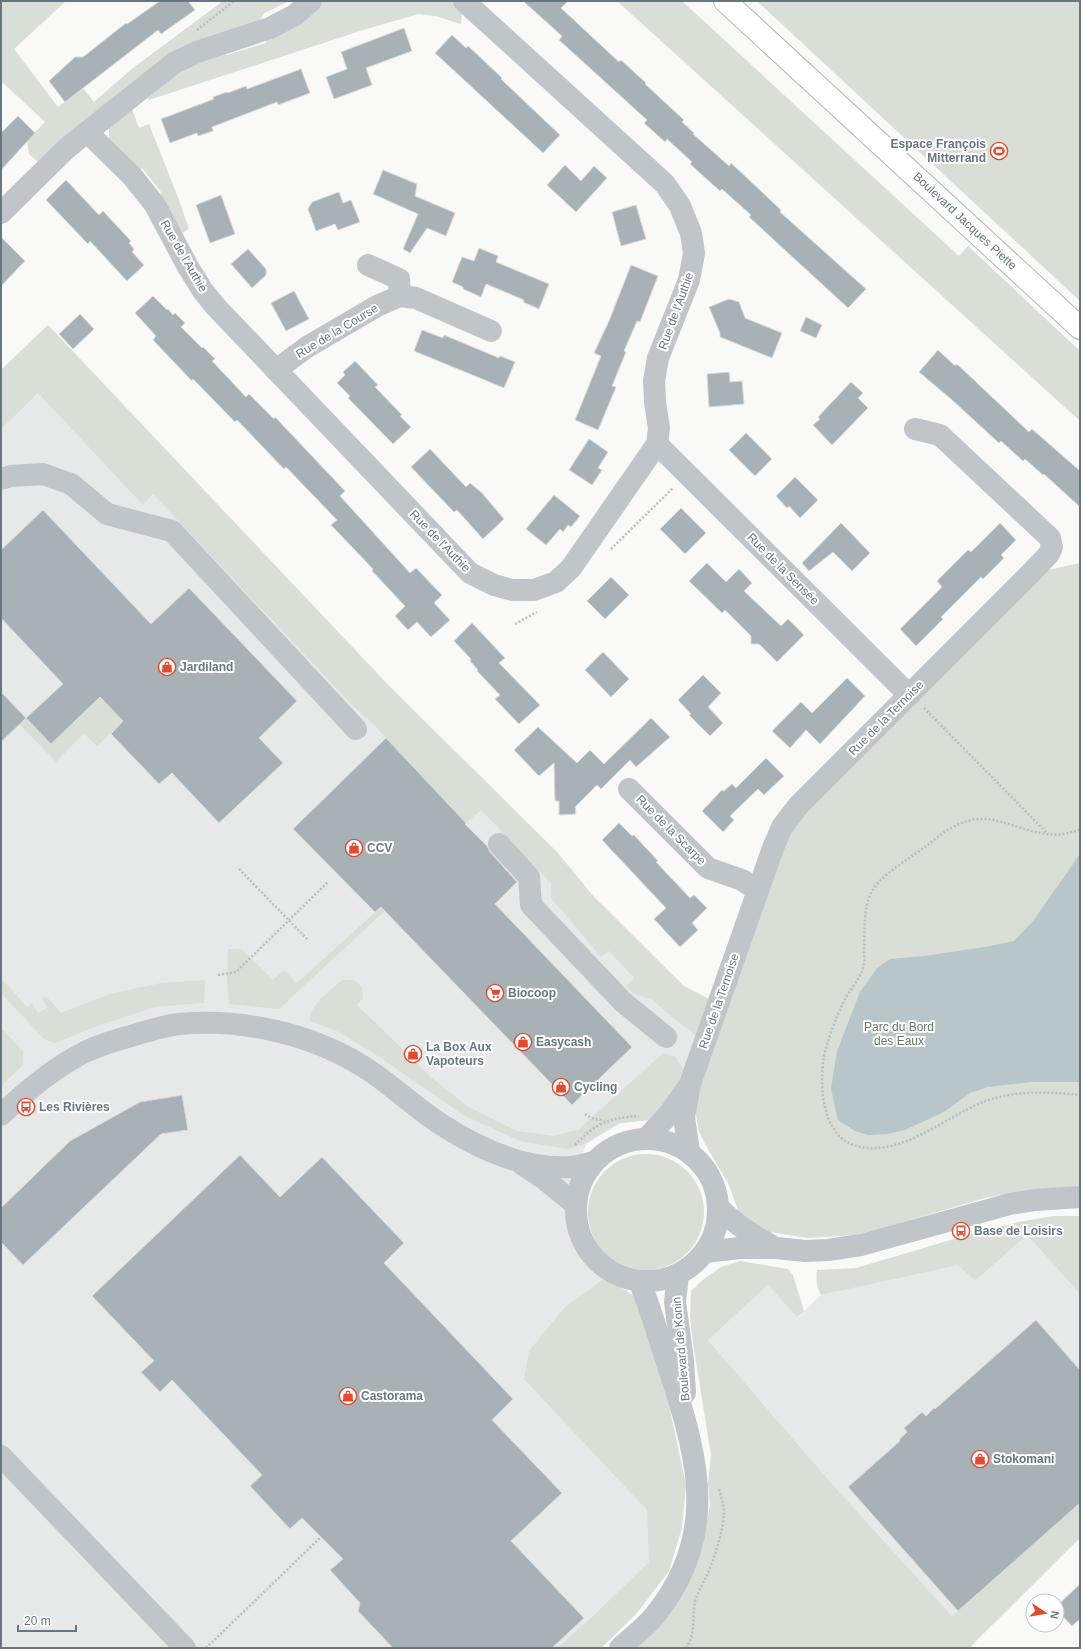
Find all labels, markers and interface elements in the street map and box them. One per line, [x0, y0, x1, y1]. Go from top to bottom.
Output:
place label: Espace François Mitterrand [891, 137, 986, 165]
sports icon: Espace François Mitterrand [989, 141, 1009, 161]
street label: Boulevard Jacques Piette [910, 169, 1020, 273]
street label: Rue de l'Authie [158, 217, 210, 295]
street label: Rue de l'Authie [656, 270, 697, 351]
street label: Rue de la Course [293, 301, 381, 361]
street label: Rue de l'Authie [407, 507, 473, 575]
street label: Rue de la Sensée [744, 530, 822, 608]
shop icon: Jardiland [157, 657, 177, 677]
place label: Jardiland [180, 660, 233, 674]
street label: Rue de la Ternoise [846, 678, 926, 758]
street label: Rue de la Scarpe [633, 792, 709, 868]
shop icon: CCV [344, 838, 364, 858]
place label: CCV [367, 841, 392, 855]
street label: Rue de la Ternoise [696, 951, 742, 1050]
supermarket icon: Biocoop [485, 983, 505, 1003]
place label: Biocoop [508, 986, 556, 1000]
park label: Parc du Bord des Eaux [864, 1020, 934, 1048]
shop icon: Easycash [513, 1032, 533, 1052]
place label: Easycash [536, 1035, 591, 1049]
place label: La Box Aux Vapoteurs [426, 1040, 492, 1068]
shop icon: La Box Aux Vapoteurs [403, 1044, 423, 1064]
shop icon: Cycling [551, 1077, 571, 1097]
place label: Cycling [574, 1080, 617, 1094]
bus stop icon: Les Rivières [16, 1097, 36, 1117]
place label: Les Rivières [39, 1100, 110, 1114]
bus stop icon: Base de Loisirs [951, 1221, 971, 1241]
place label: Base de Loisirs [974, 1224, 1063, 1238]
street label: Boulevard de Konin [669, 1296, 693, 1402]
shop icon: Castorama [338, 1386, 358, 1406]
place label: Castorama [361, 1389, 423, 1403]
shop icon: Stokomani [970, 1449, 990, 1469]
place label: Stokomani [993, 1452, 1054, 1466]
north arrow [1025, 1593, 1065, 1633]
scale bar [18, 1607, 76, 1633]
text: N [1048, 1610, 1061, 1620]
text: 20 m [24, 1614, 51, 1628]

